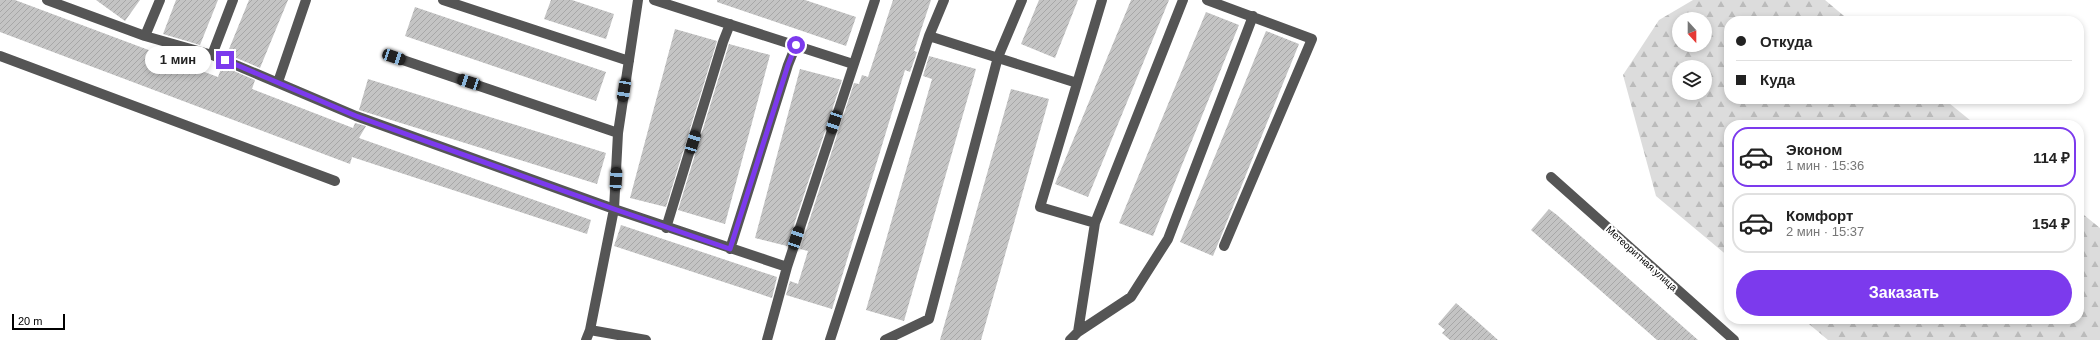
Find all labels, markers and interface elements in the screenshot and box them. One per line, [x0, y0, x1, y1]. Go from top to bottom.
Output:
north arrow [1672, 12, 1712, 52]
map controls [1672, 12, 1712, 100]
text: Откуда [1760, 33, 1812, 50]
route start [787, 36, 805, 54]
callout: 1 мин [145, 46, 211, 74]
car [381, 47, 407, 67]
route end [216, 51, 234, 69]
text: 1 мин [160, 52, 196, 67]
button: layers [1672, 60, 1712, 100]
text: Куда [1760, 71, 1795, 88]
car [456, 73, 482, 91]
car [616, 77, 632, 103]
car [825, 109, 843, 135]
car [684, 129, 702, 155]
icon: car [1738, 139, 1774, 175]
text: Эконом [1786, 141, 1842, 158]
text: 114 ₽ [2033, 149, 2070, 166]
text: 1 мин · 15:36 [1786, 158, 1864, 173]
car [609, 167, 623, 191]
icon: car [1738, 205, 1774, 241]
text: Комфорт [1786, 207, 1853, 224]
text: 154 ₽ [2032, 215, 2070, 232]
street label: Метеоритная улица [1604, 224, 1680, 293]
text: 2 мин · 15:37 [1786, 224, 1864, 239]
car [787, 225, 805, 251]
button: Заказать [1736, 270, 2072, 316]
scale bar [12, 312, 65, 331]
text: 20 m [18, 315, 42, 327]

